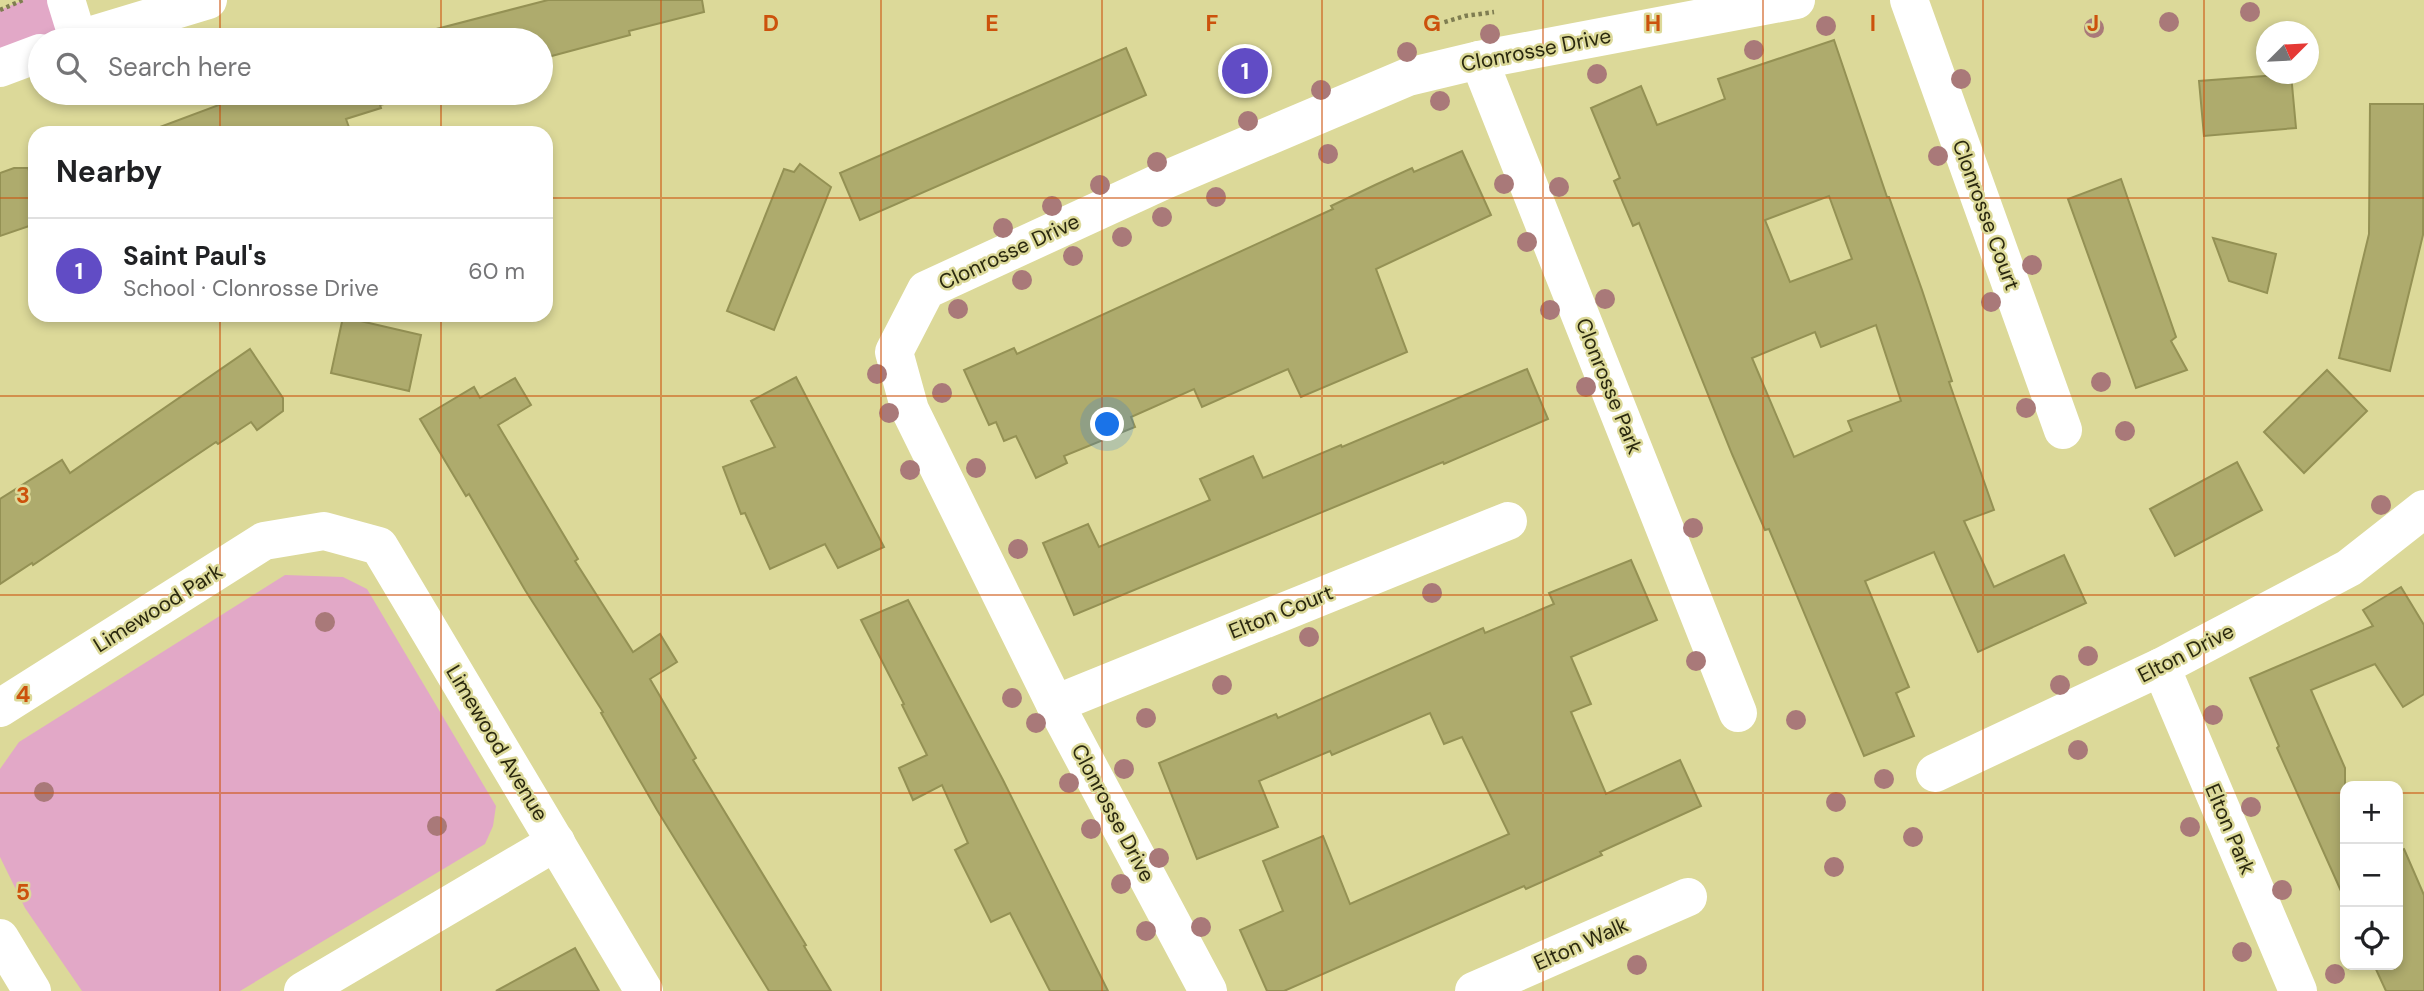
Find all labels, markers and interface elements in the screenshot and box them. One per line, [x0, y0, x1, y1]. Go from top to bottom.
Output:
text: D [763, 8, 779, 38]
text: E [985, 8, 999, 38]
text: F [1206, 8, 1219, 38]
text: G [1423, 8, 1441, 38]
text: H [1645, 8, 1661, 38]
text: I [1870, 8, 1876, 38]
text: J [2087, 8, 2099, 38]
north arrow [2256, 21, 2319, 84]
street label: Clonrosse Drive [1459, 22, 1614, 78]
search box [28, 28, 553, 105]
pin: 1 [1222, 45, 1268, 97]
icon: search [52, 48, 90, 86]
text: Search here [108, 50, 251, 84]
street label: Clonrosse Court [1946, 136, 2026, 294]
text: Nearby [56, 152, 162, 191]
street label: Clonrosse Drive [934, 207, 1084, 297]
text: Saint Paul's [123, 239, 267, 273]
text: 1 [75, 256, 83, 286]
text: 60 m [468, 256, 525, 286]
text: School · Clonrosse Drive [123, 273, 379, 303]
street label: Clonrosse Park [1569, 314, 1649, 458]
your location [1090, 407, 1124, 441]
text: 3 [16, 480, 30, 510]
street label: Limewood Park [88, 557, 228, 659]
street label: Elton Court [1225, 578, 1337, 646]
street label: Elton Drive [2133, 617, 2239, 689]
street label: Limewood Avenue [439, 660, 555, 826]
text: 4 [16, 679, 31, 709]
street label: Clonrosse Drive [1065, 739, 1161, 887]
street label: Elton Park [2198, 779, 2262, 879]
map controls [2340, 781, 2403, 970]
button: + [2340, 781, 2403, 844]
button: − [2340, 844, 2403, 907]
text: 5 [16, 877, 30, 907]
button: locate [2340, 907, 2403, 970]
street label: Elton Walk [1529, 911, 1633, 977]

